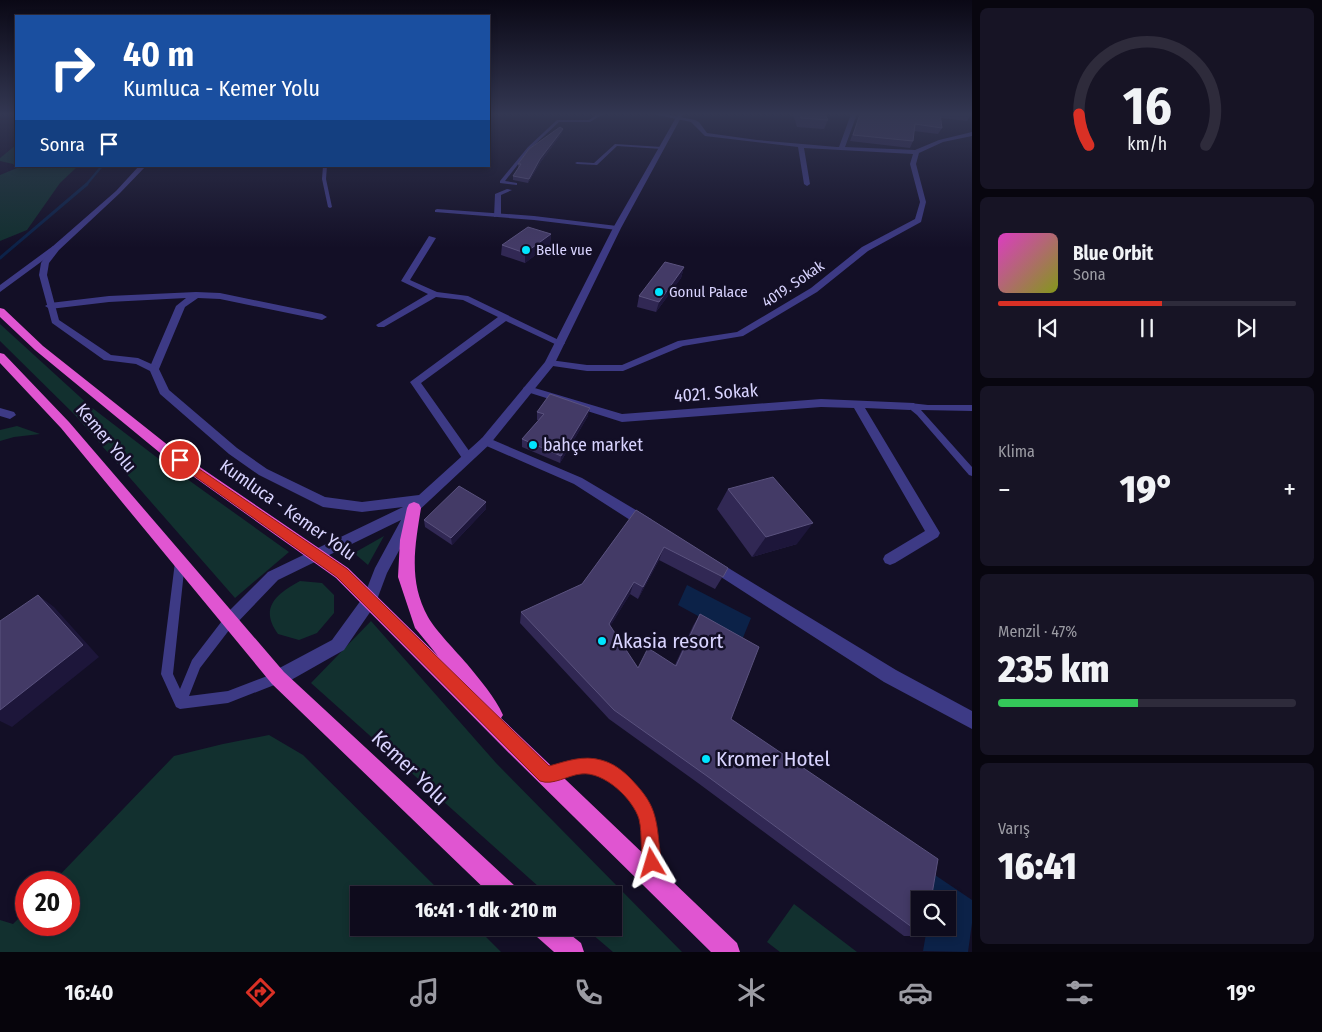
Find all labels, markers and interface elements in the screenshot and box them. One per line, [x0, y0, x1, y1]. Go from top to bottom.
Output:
text: 40 m [123, 33, 194, 75]
icon: right [40, 35, 105, 100]
text: Kumluca - Kemer Yolu [123, 75, 320, 102]
text: 16 [1122, 75, 1172, 138]
icon: arrive [95, 130, 123, 158]
text: Sonra [40, 133, 85, 156]
text: km/h [1127, 133, 1167, 155]
place label: Belle vue [536, 241, 592, 259]
text: Blue Orbit [1073, 242, 1153, 265]
marker: Belle vue [520, 244, 532, 256]
street label: 4019. Sokak [759, 257, 827, 311]
text: Sona [1073, 265, 1106, 284]
place label: Gonul Palace [669, 283, 748, 301]
marker: Gonul Palace [653, 286, 665, 298]
icon: previous [1034, 314, 1062, 342]
icon: pause [1133, 314, 1161, 342]
icon: next [1232, 314, 1260, 342]
street label: 4021. Sokak [673, 379, 759, 407]
street label: Kemer Yolu [71, 399, 141, 477]
place label: bahçe market [543, 434, 643, 456]
pin [159, 439, 201, 481]
marker: bahçe market [527, 439, 539, 451]
text: Klima [998, 442, 1035, 461]
icon: arrive [166, 446, 194, 474]
street label: Kumluca - Kemer Yolu [216, 455, 360, 565]
text: 19° [1120, 466, 1174, 512]
text: − [998, 473, 1011, 506]
text: + [1283, 473, 1296, 506]
text: Menzil · 47% [998, 622, 1077, 641]
place label: Akasia resort [612, 628, 724, 654]
marker: Akasia resort [596, 635, 608, 647]
text: 235 km [998, 646, 1110, 692]
street label: Kemer Yolu [366, 725, 454, 811]
place label: Kromer Hotel [716, 746, 830, 772]
marker: Kromer Hotel [700, 753, 712, 765]
text: Varış [998, 819, 1030, 838]
position arrow [625, 836, 677, 888]
text: 16:41 [998, 843, 1077, 889]
speed limit sign: 20 [15, 871, 80, 936]
map controls [911, 891, 956, 936]
button: search [911, 891, 956, 936]
text: 16:41 · 1 dk · 210 m [415, 899, 557, 922]
icon: directions [243, 975, 278, 1010]
icon: music [407, 975, 442, 1010]
icon: phone [571, 975, 606, 1010]
icon: climate [734, 975, 769, 1010]
icon: car [898, 975, 933, 1010]
icon: filters [1062, 975, 1097, 1010]
text: 16:40 [64, 979, 114, 1006]
text: 19° [1226, 979, 1257, 1006]

